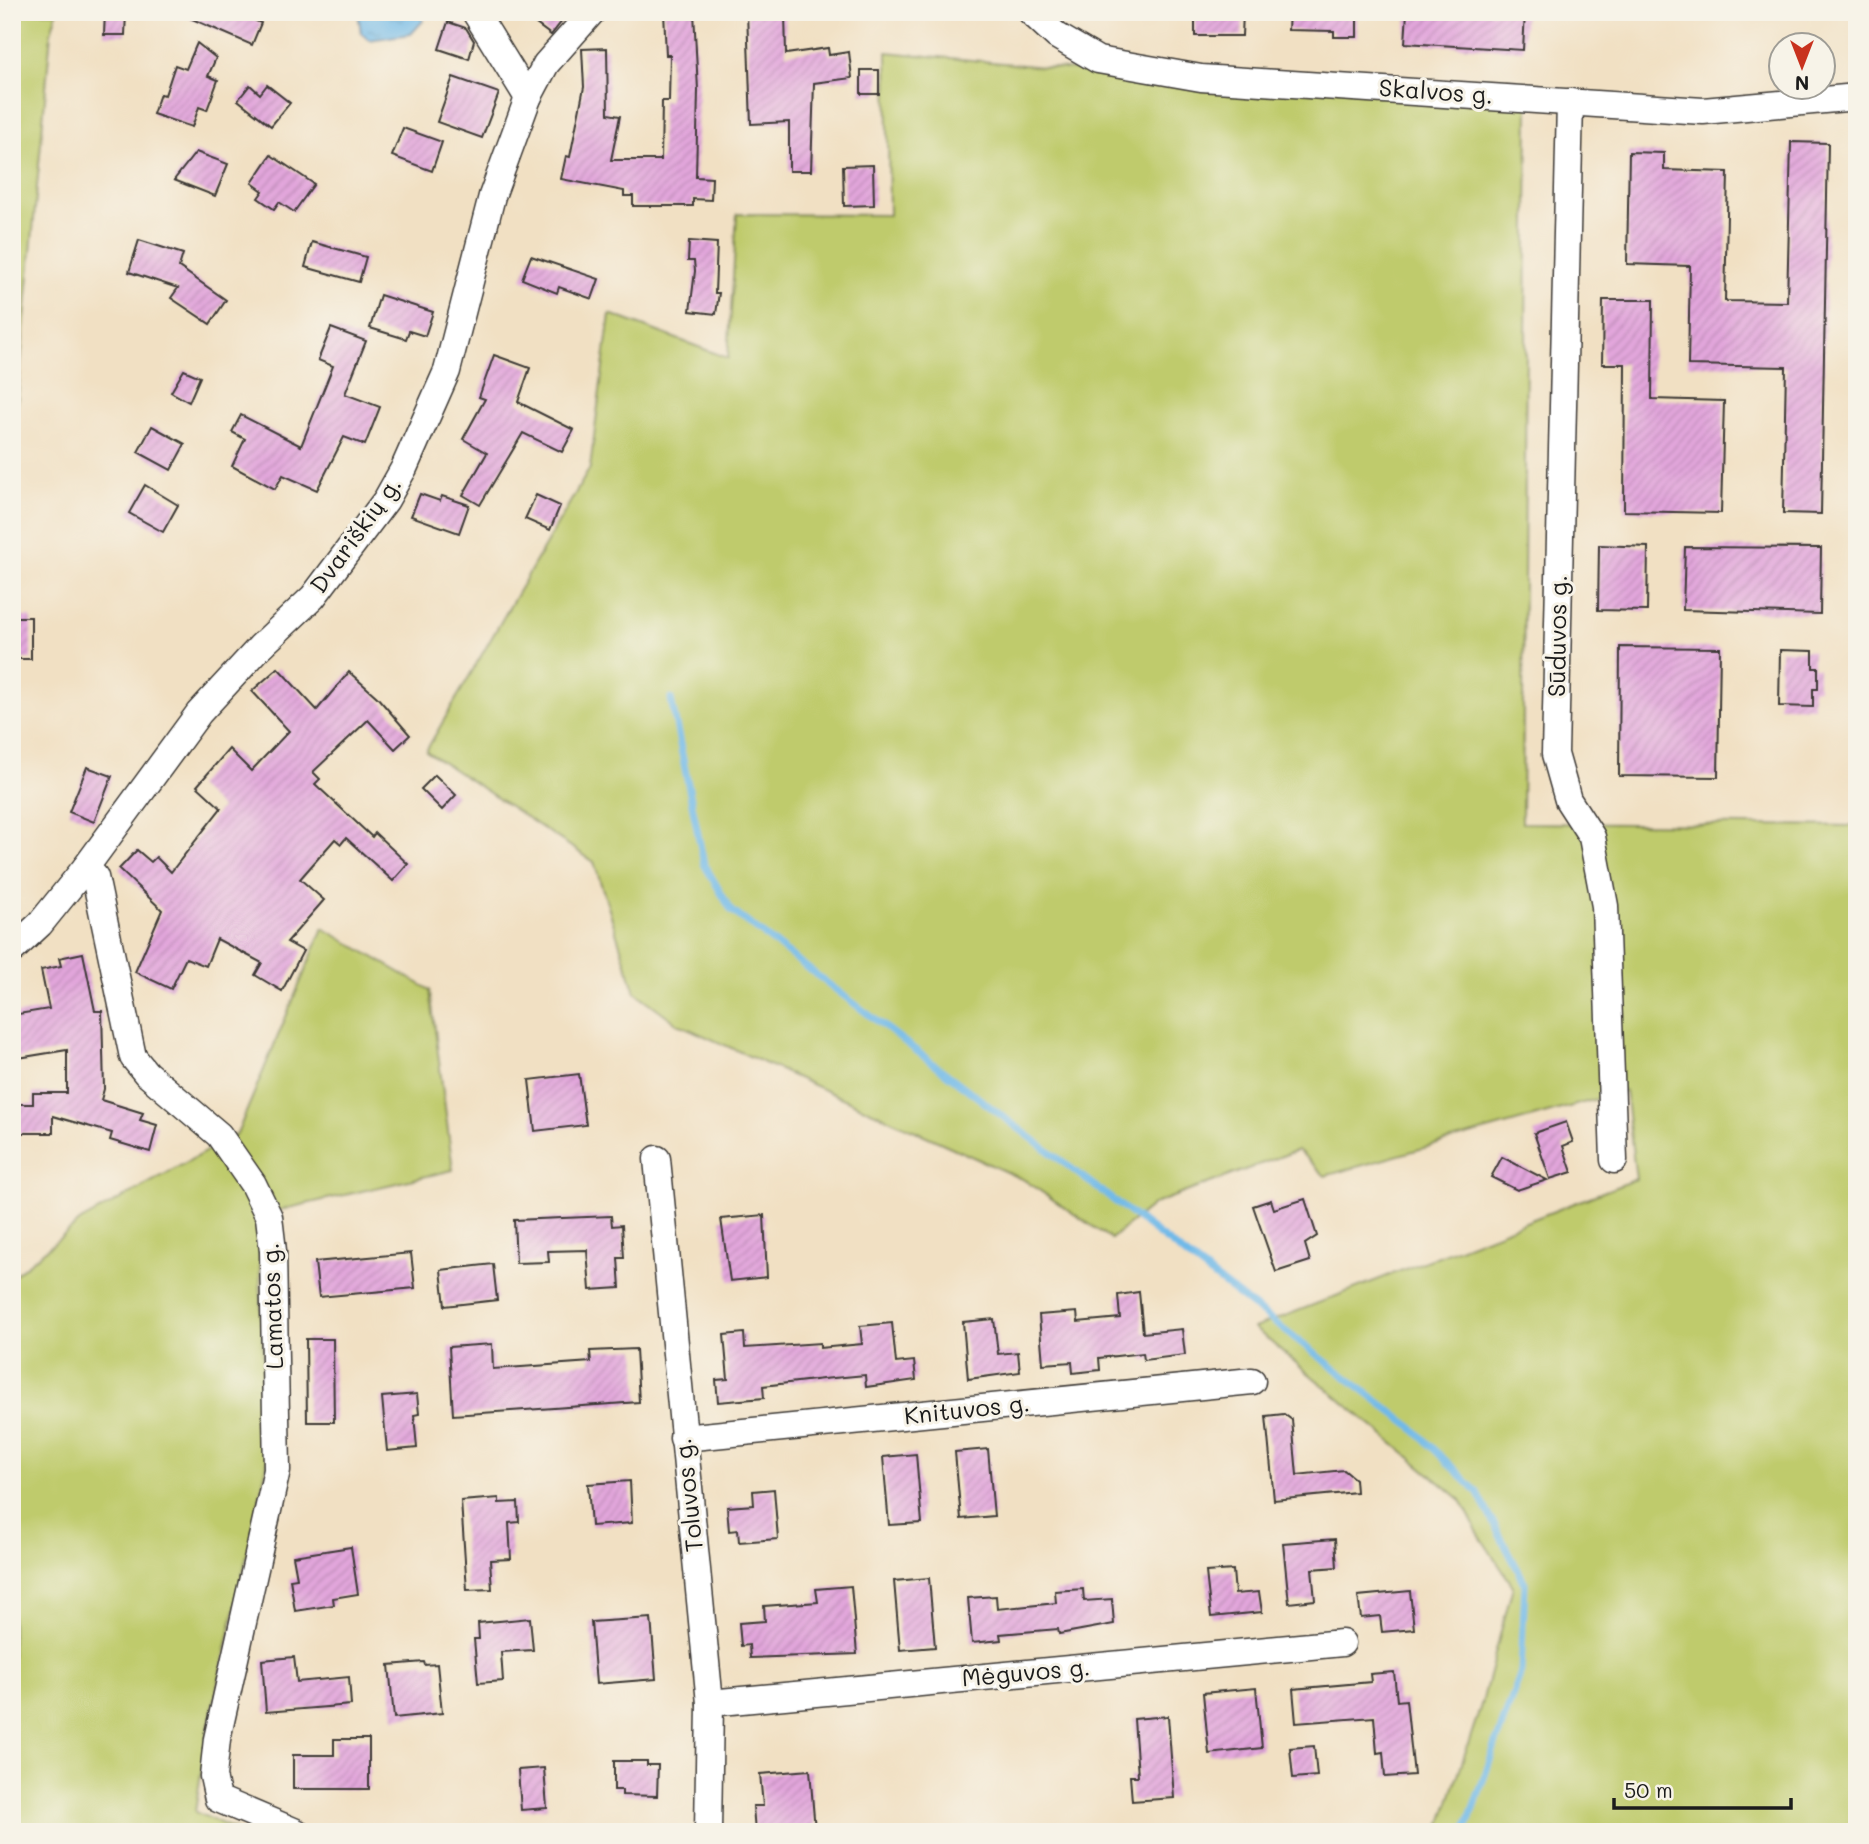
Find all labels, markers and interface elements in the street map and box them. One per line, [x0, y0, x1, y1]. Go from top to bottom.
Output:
north arrow [1768, 32, 1838, 102]
street label: Skalvos g. [1378, 71, 1494, 110]
text: N [1795, 71, 1809, 96]
street label: Dvariškių g. [302, 470, 408, 599]
street label: Sūduvos g. [1540, 575, 1573, 697]
street label: Lamatos g. [254, 1242, 289, 1370]
street label: Knituvos g. [902, 1386, 1031, 1431]
street label: Toluvos g. [666, 1437, 709, 1553]
street label: Mėguvos g. [960, 1650, 1091, 1693]
scale bar [1614, 1767, 1790, 1811]
text: 50 m [1624, 1776, 1673, 1803]

